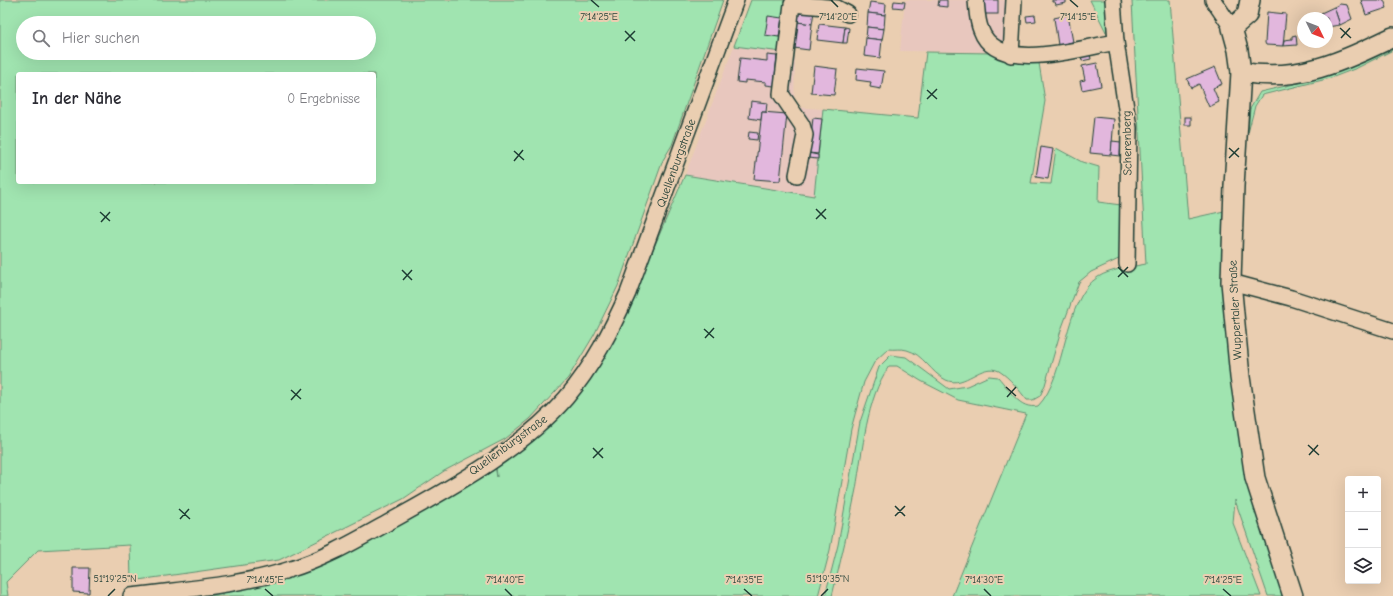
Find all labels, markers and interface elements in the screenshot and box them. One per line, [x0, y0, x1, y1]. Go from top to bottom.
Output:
text: 7°14'25"E [580, 11, 618, 23]
text: 7°14'20"E [819, 11, 857, 23]
text: 7°14'15"E [1060, 11, 1096, 23]
north arrow [1297, 12, 1333, 48]
search box [16, 16, 376, 60]
icon: search [30, 27, 52, 49]
text: Hier suchen [62, 29, 140, 47]
text: In der Nähe [32, 89, 121, 108]
text: 0 Ergebnisse [287, 91, 360, 106]
street label: Scherenberg [1119, 110, 1135, 176]
street label: Quellenburgstraße [653, 117, 699, 209]
street label: Wuppertaler Straße [1225, 260, 1245, 360]
street label: Quellenburgstraße [466, 412, 550, 478]
map controls [1345, 476, 1381, 584]
button: + [1345, 476, 1381, 512]
button: − [1345, 512, 1381, 548]
button: layers [1345, 548, 1381, 584]
text: 51°19'25"N [93, 573, 137, 585]
text: 51°19'35"N [807, 573, 849, 585]
text: 7°14'45"E [247, 574, 283, 586]
text: 7°14'40"E [486, 574, 524, 586]
text: 7°14'35"E [725, 574, 763, 586]
text: 7°14'30"E [965, 574, 1003, 586]
text: 7°14'25"E [1204, 574, 1242, 586]

